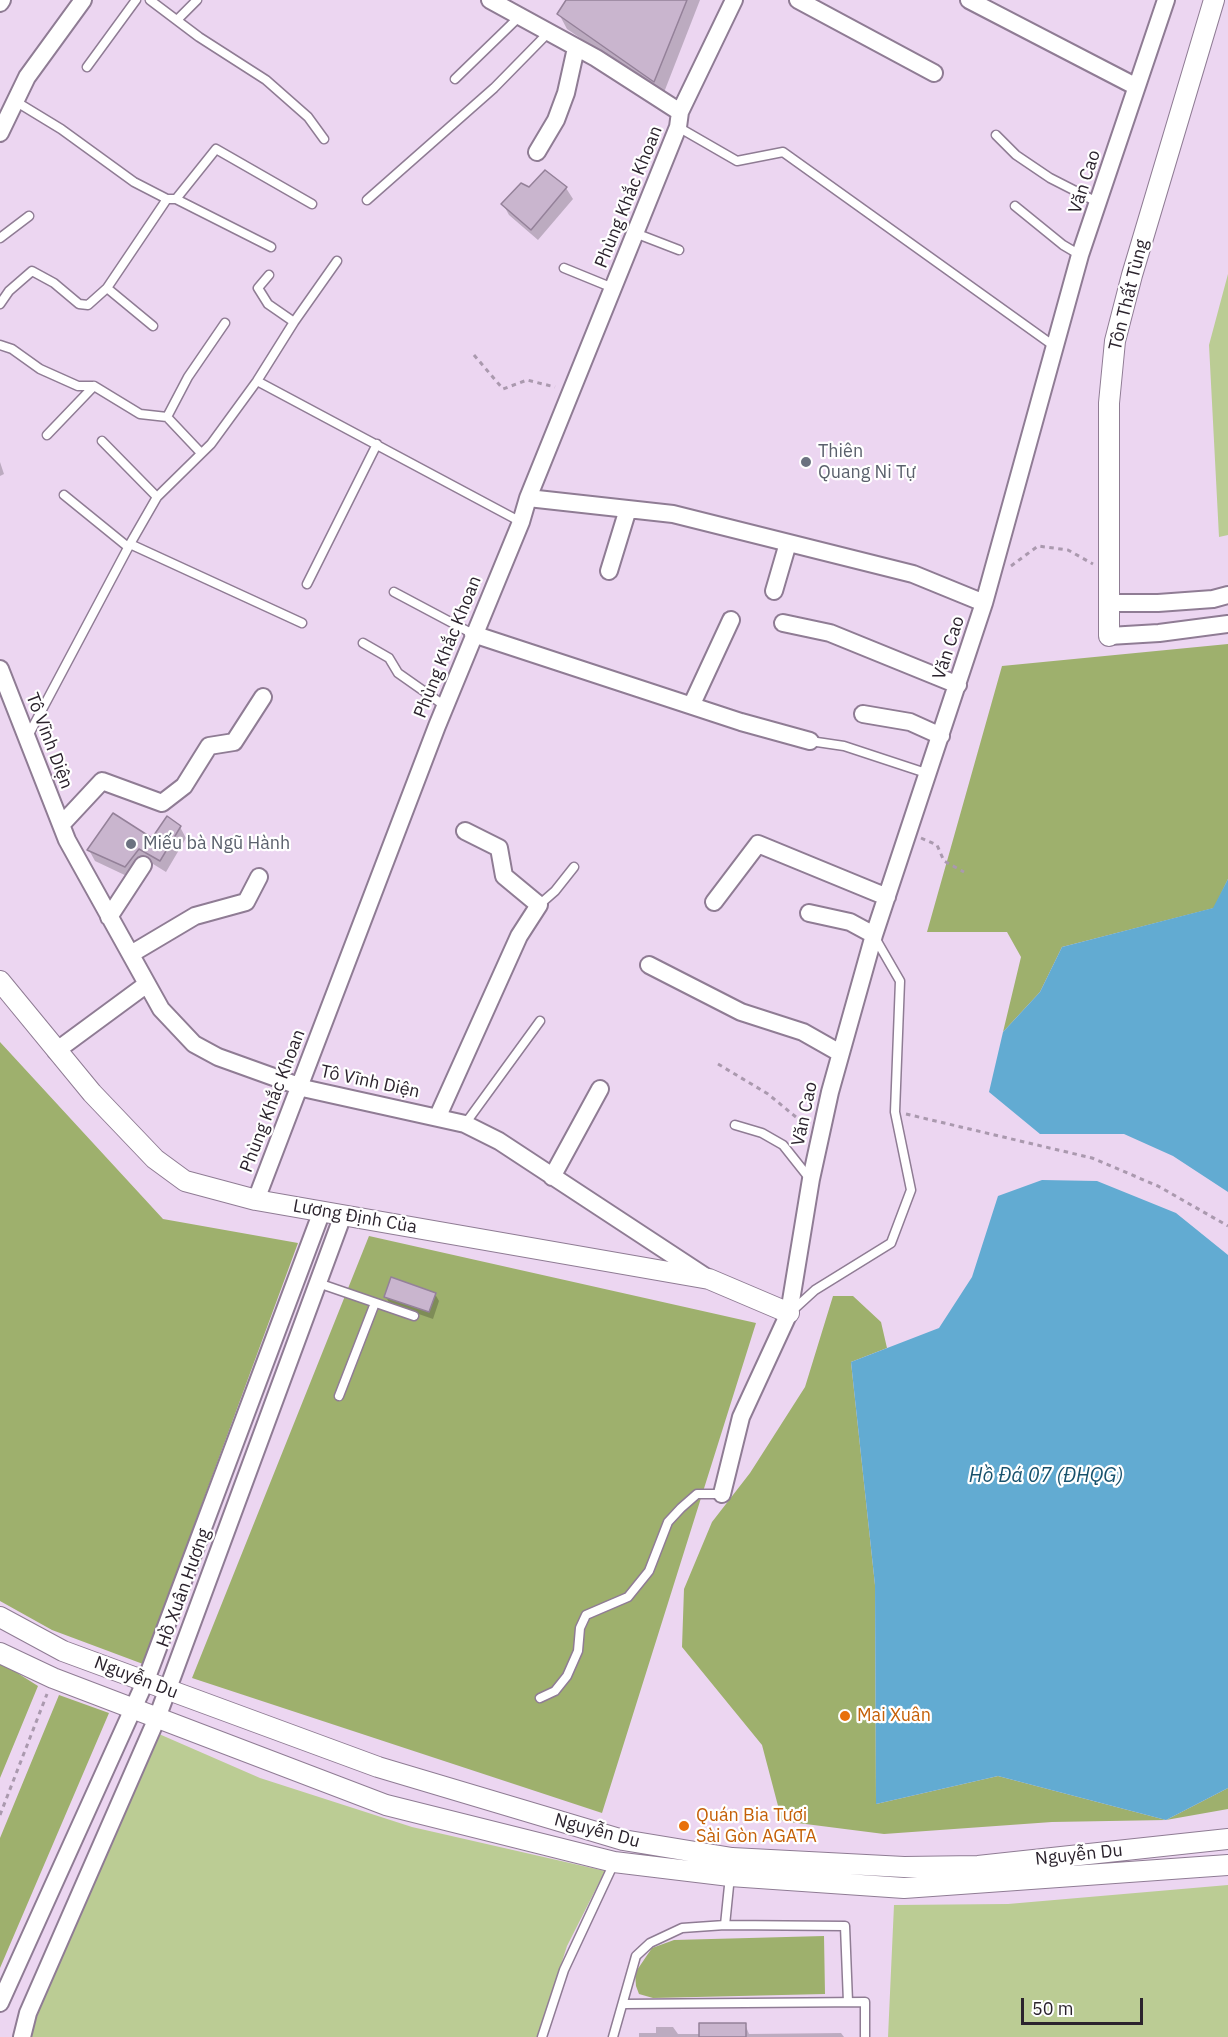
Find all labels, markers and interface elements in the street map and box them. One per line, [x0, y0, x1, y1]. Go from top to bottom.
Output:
street label: Phùng Khắc Khoan [591, 123, 667, 271]
street label: Văn Cao [1065, 148, 1105, 216]
street label: Tôn Thất Tùng [1105, 237, 1153, 353]
place label: Thiên Quang Ni Tự [818, 441, 916, 484]
marker: Thiên Quang Ni Tự [799, 455, 813, 469]
street label: Phùng Khắc Khoan [410, 573, 486, 721]
street label: Văn Cao [929, 614, 969, 682]
street label: Tô Vĩnh Diện [21, 690, 77, 792]
place label: Miếu bà Ngũ Hành [143, 833, 290, 855]
marker: Miếu bà Ngũ Hành [124, 837, 138, 851]
street label: Phùng Khắc Khoan [236, 1026, 310, 1176]
street label: Tô Vĩnh Diện [318, 1061, 422, 1103]
street label: Văn Cao [788, 1080, 822, 1148]
street label: Lương Định Của [291, 1195, 419, 1239]
water label: Hồ Đá 07 (ĐHQG) [969, 1464, 1123, 1488]
street label: Hồ Xuân Hương [152, 1526, 216, 1650]
street label: Nguyễn Du [91, 1652, 181, 1704]
place label: Mai Xuân [857, 1705, 931, 1727]
marker: Mai Xuân [838, 1709, 852, 1723]
place label: Quán Bia Tươi Sài Gòn AGATA [696, 1805, 817, 1848]
street label: Nguyễn Du [552, 1809, 642, 1853]
marker: Quán Bia Tươi Sài Gòn AGATA [677, 1819, 691, 1833]
street label: Nguyễn Du [1034, 1840, 1124, 1870]
scale bar [1024, 1986, 1146, 2024]
text: 50 m [1032, 1997, 1074, 2020]

